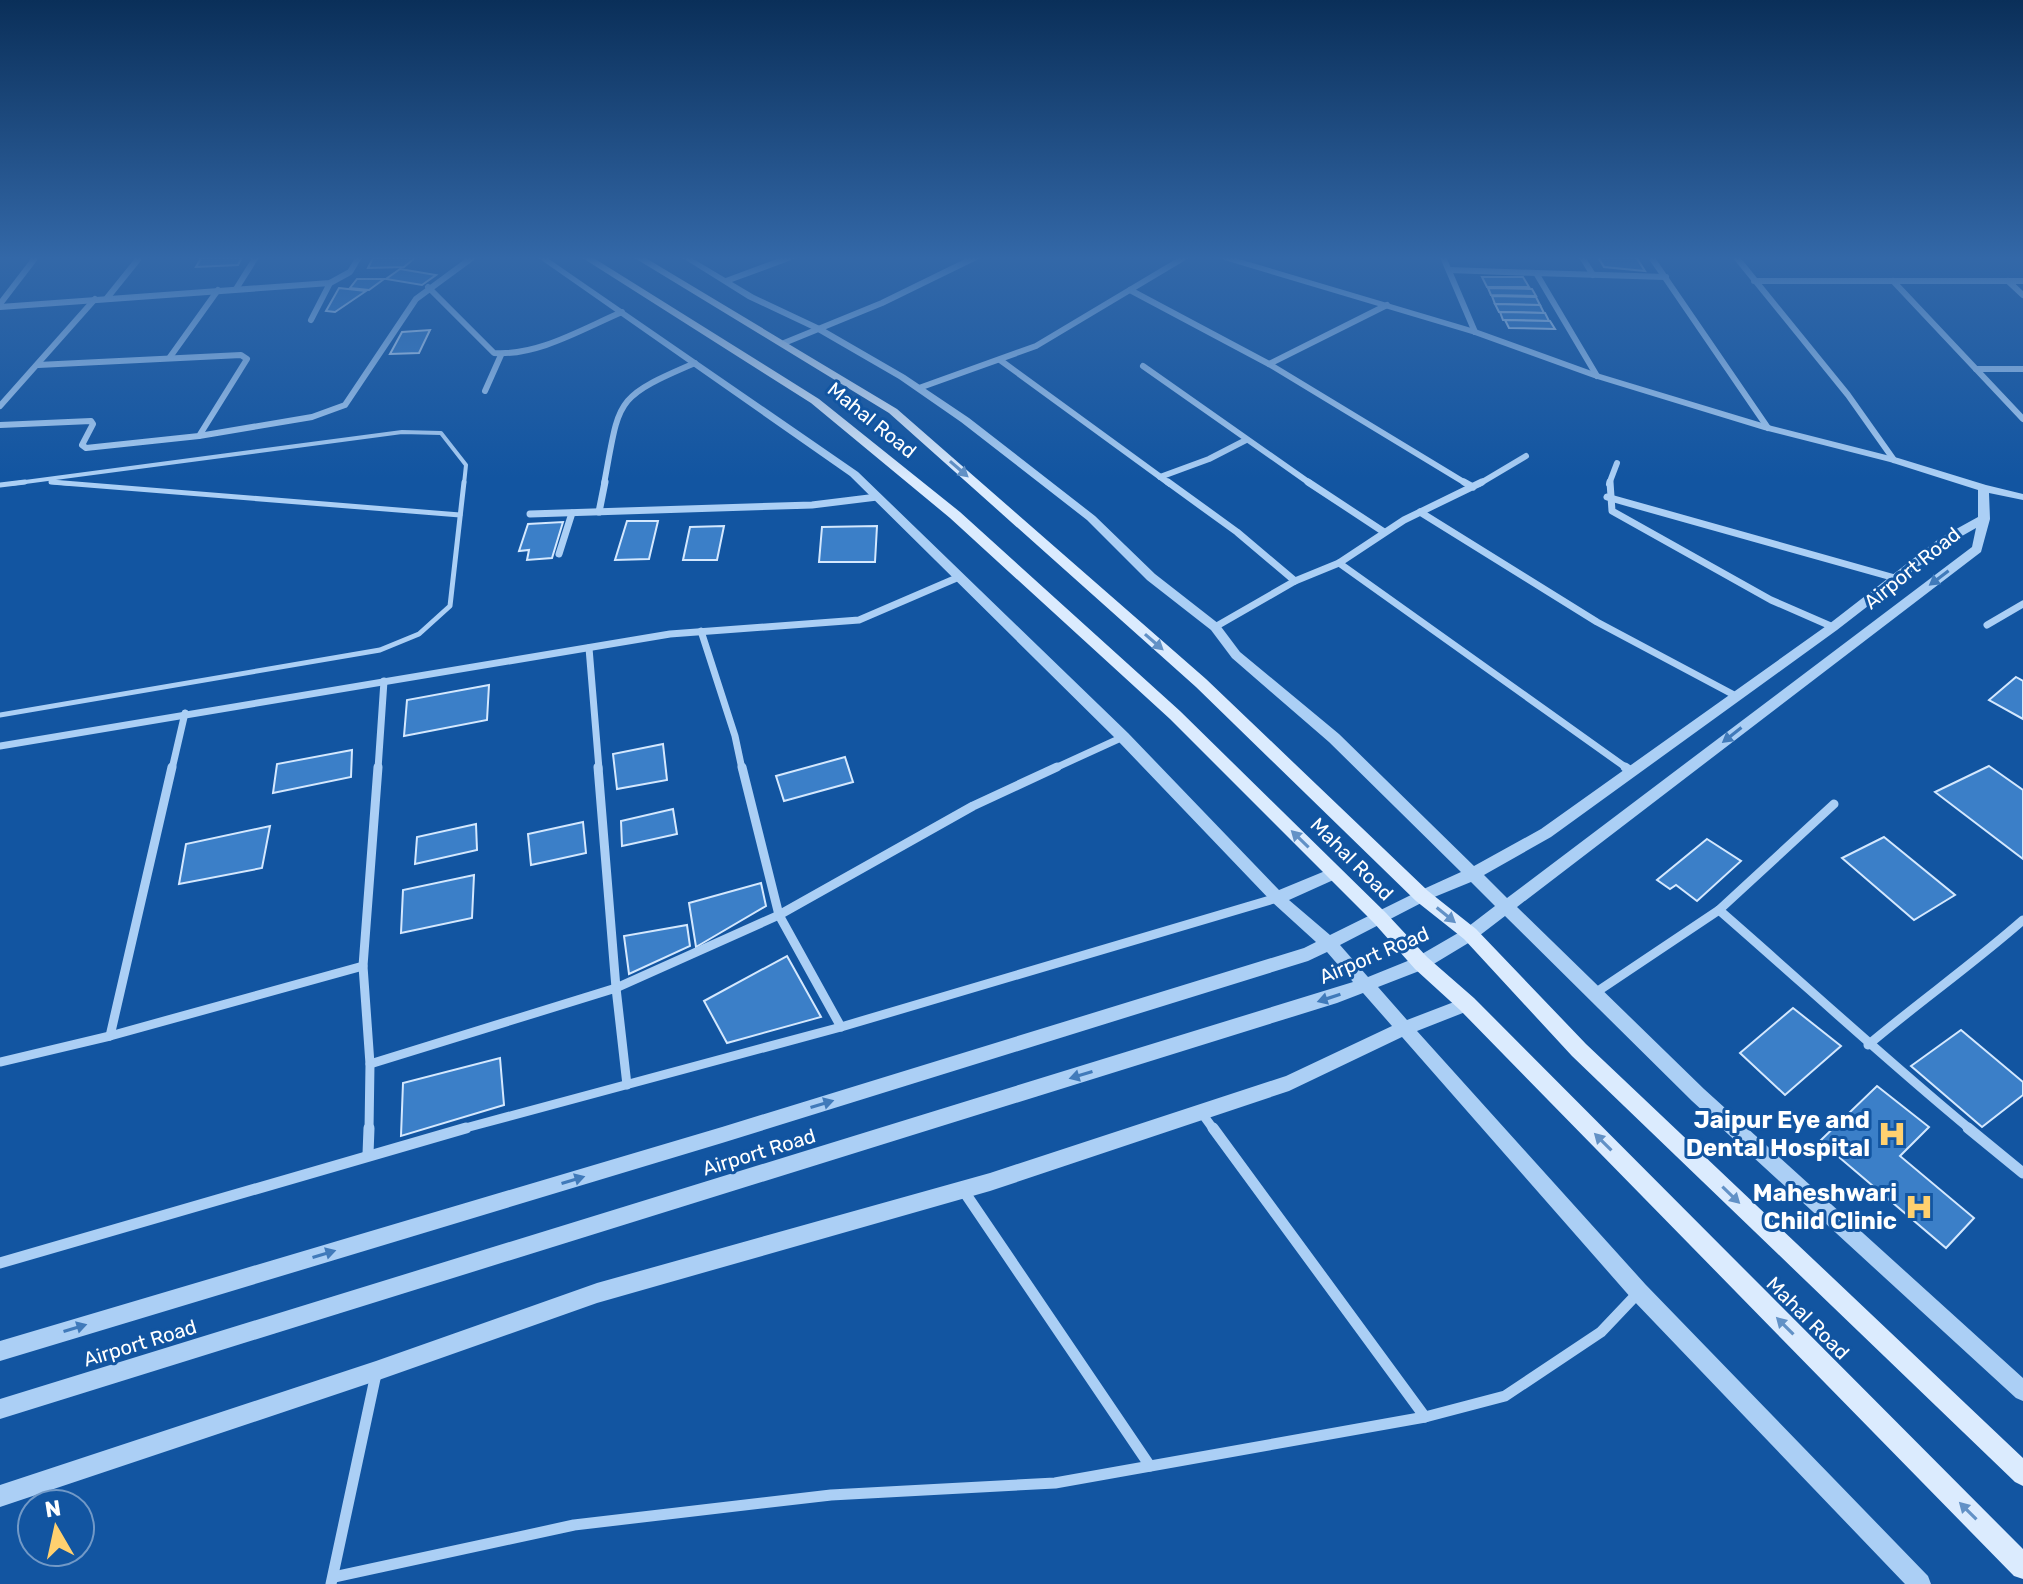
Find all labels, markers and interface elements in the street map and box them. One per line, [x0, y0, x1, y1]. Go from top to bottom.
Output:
street label: Mahal Road [823, 377, 921, 463]
one-way arrow [949, 460, 968, 478]
street label: Airport Road [1859, 522, 1965, 614]
one-way arrow [1929, 569, 1949, 585]
one-way arrow [1144, 632, 1163, 650]
one-way arrow [1721, 726, 1742, 742]
street label: Mahal Road [1306, 813, 1398, 905]
one-way arrow [1291, 830, 1310, 849]
one-way arrow [1435, 906, 1455, 923]
street label: Airport Road [1315, 921, 1433, 989]
one-way arrow [1317, 993, 1341, 1005]
one-way arrow [1069, 1069, 1093, 1082]
one-way arrow [810, 1098, 834, 1110]
place label: Jaipur Eye and Dental Hospital [1686, 1106, 1870, 1162]
hospital icon: Jaipur Eye and Dental Hospital [1877, 1119, 1907, 1149]
street label: Airport Road [700, 1123, 818, 1181]
one-way arrow [1594, 1133, 1613, 1151]
one-way arrow [561, 1173, 585, 1186]
place label: Maheshwari Child Clinic [1753, 1179, 1897, 1235]
one-way arrow [1721, 1185, 1740, 1204]
hospital icon: Maheshwari Child Clinic [1904, 1192, 1934, 1222]
one-way arrow [312, 1247, 336, 1260]
street label: Mahal Road [1762, 1272, 1854, 1364]
street label: Airport Road [81, 1314, 199, 1372]
one-way arrow [1776, 1317, 1795, 1336]
one-way arrow [63, 1321, 87, 1334]
north arrow [16, 1488, 96, 1568]
text: N [43, 1494, 63, 1523]
one-way arrow [1959, 1502, 1978, 1521]

